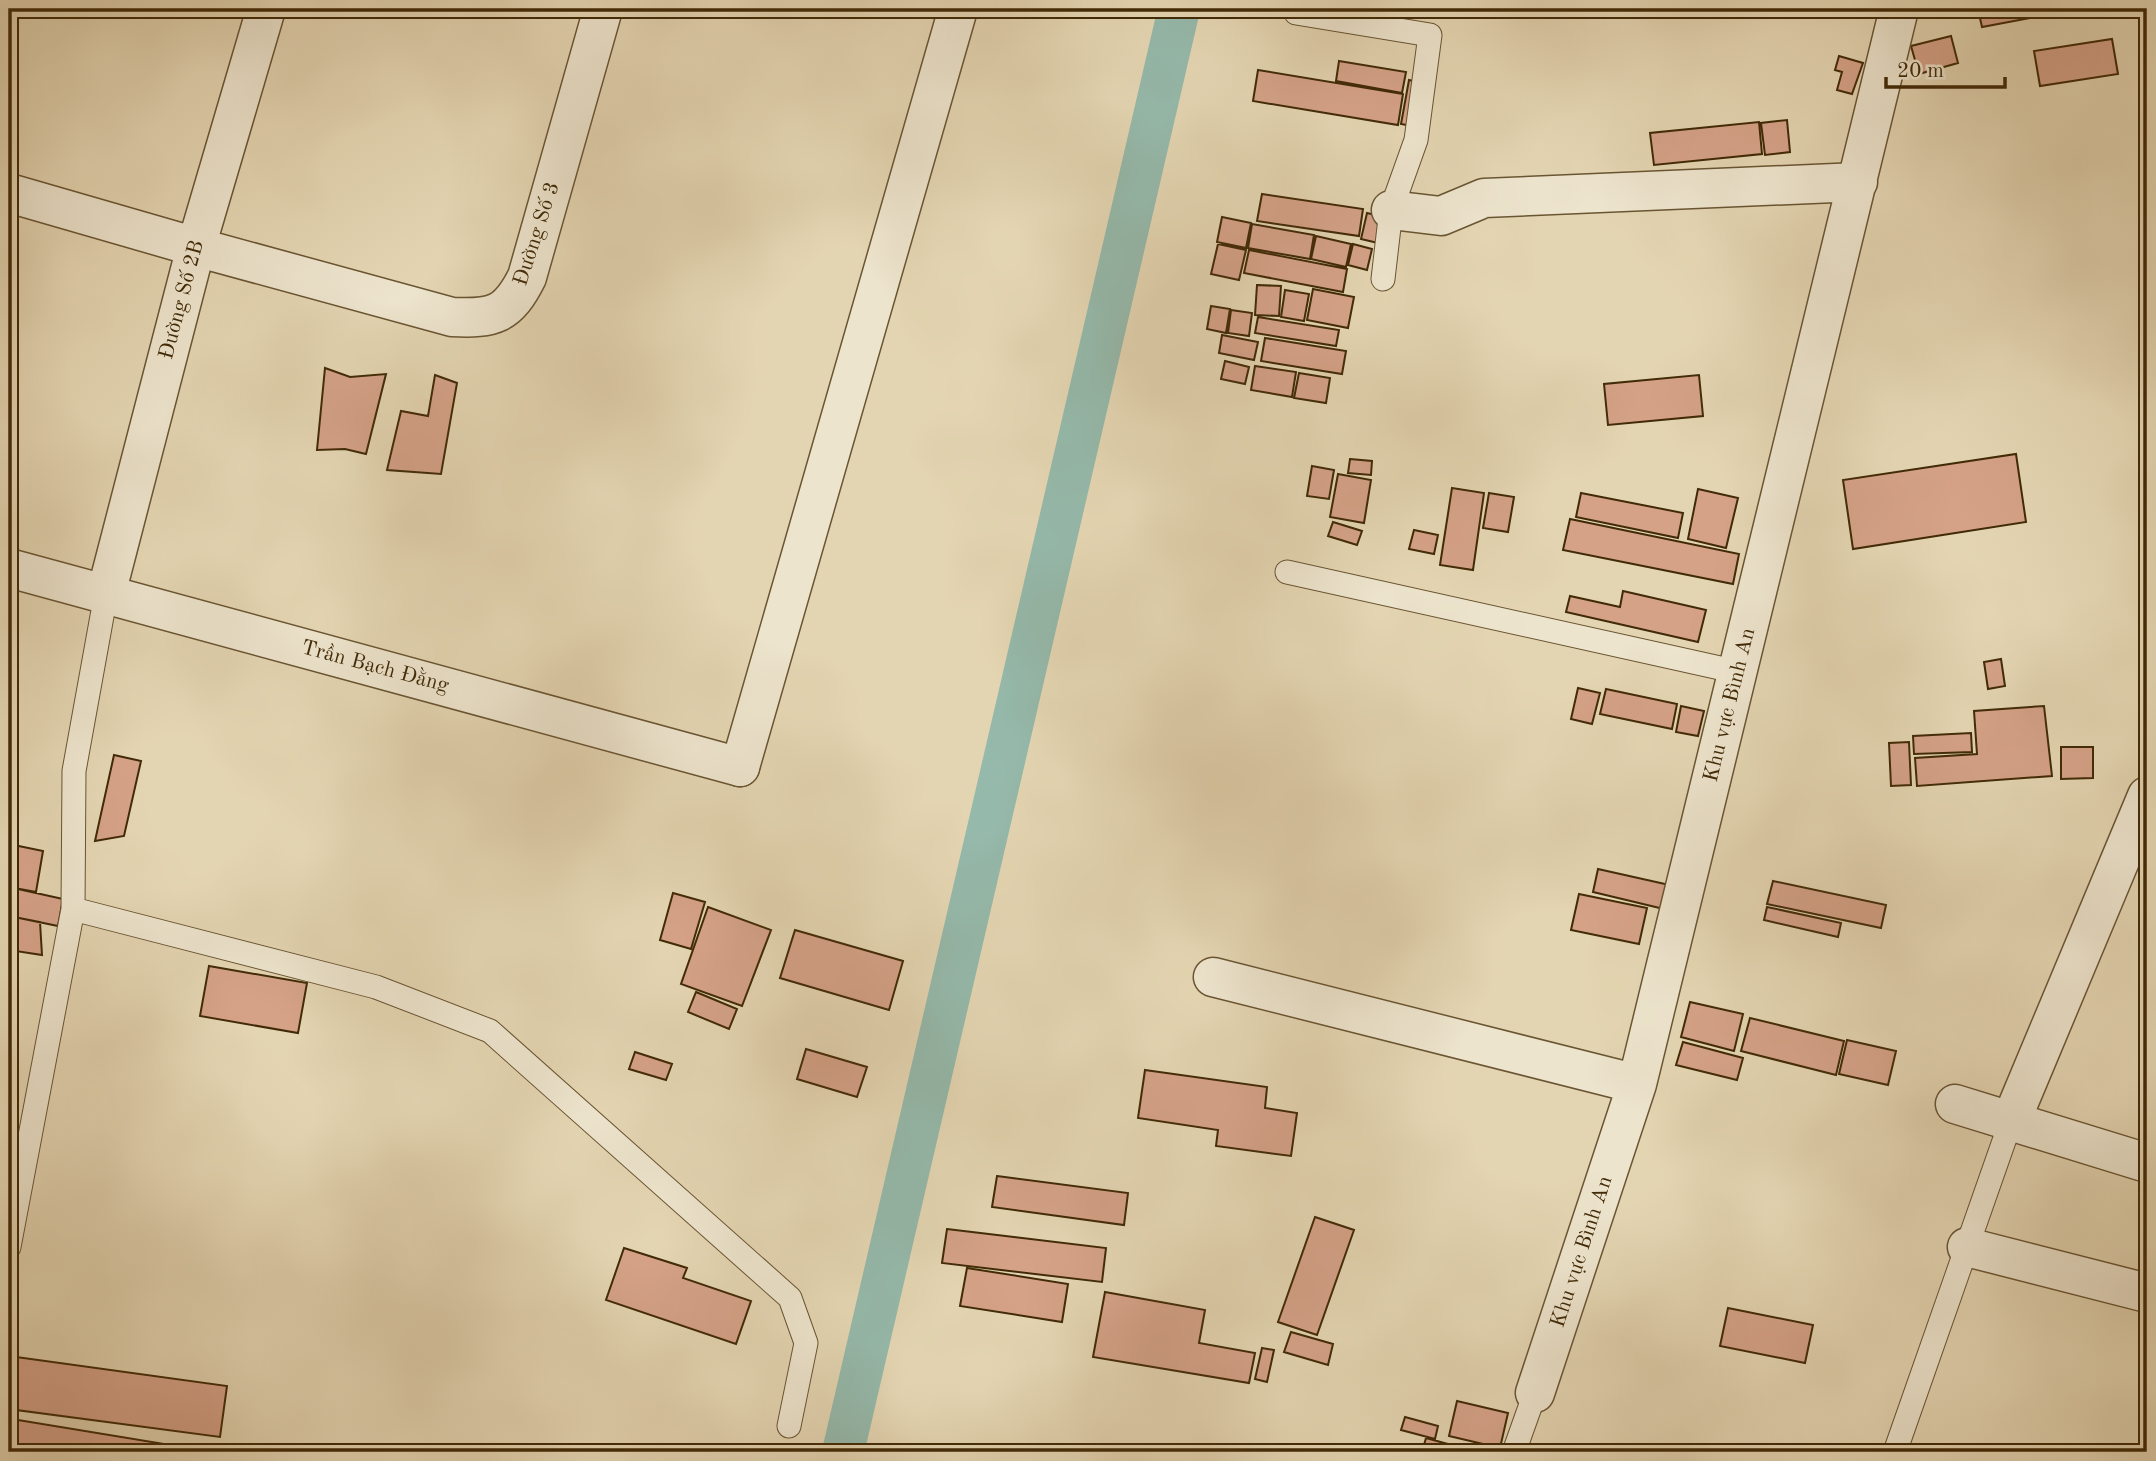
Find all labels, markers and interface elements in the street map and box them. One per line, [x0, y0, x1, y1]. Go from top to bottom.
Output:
scale bar [1886, 46, 2006, 90]
text: 20 m [1897, 61, 1944, 82]
street label: Đường Số 3 [509, 179, 564, 289]
street label: Đường Số 2B [155, 238, 208, 362]
street label: Khu vực Bình An [1701, 626, 1759, 784]
street label: Trần Bạch Đằng [299, 635, 452, 697]
street label: Khu vực Bình An [1548, 1174, 1616, 1330]

